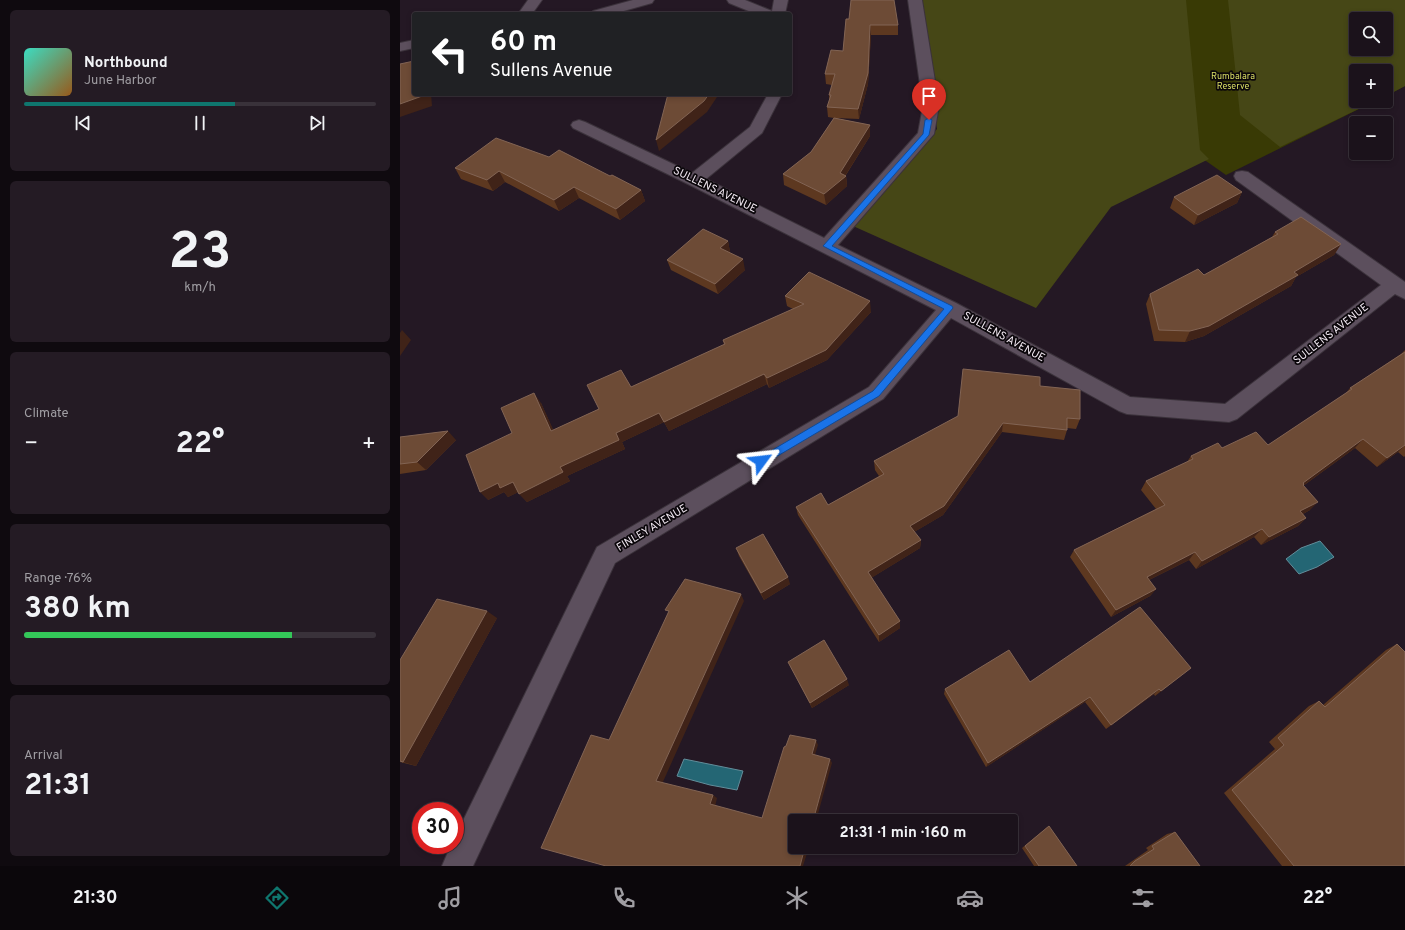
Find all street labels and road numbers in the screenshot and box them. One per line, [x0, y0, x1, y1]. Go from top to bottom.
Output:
street label: SULLENS AVENUE [671, 164, 759, 216]
street label: SULLENS AVENUE [1291, 300, 1371, 368]
street label: SULLENS AVENUE [961, 309, 1047, 365]
street label: FINLEY AVENUE [614, 501, 690, 555]

